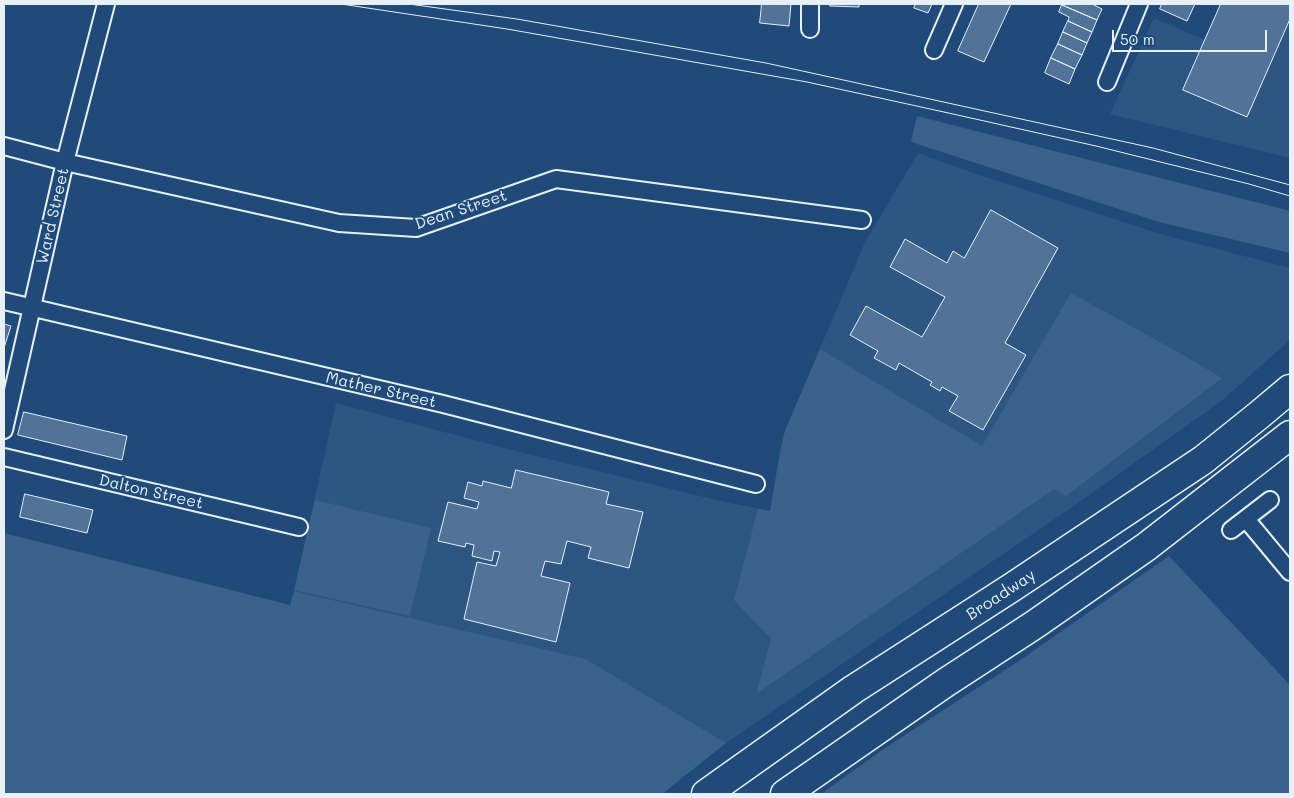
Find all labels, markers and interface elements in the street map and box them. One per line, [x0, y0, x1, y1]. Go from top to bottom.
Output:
scale bar [1114, 20, 1269, 52]
text: 50 m [1120, 29, 1155, 49]
street label: Ward Street [33, 166, 73, 266]
street label: Dean Street [412, 186, 510, 234]
street label: Mather Street [324, 368, 438, 412]
street label: Dalton Street [97, 471, 205, 513]
street label: Broadway [963, 566, 1039, 624]

